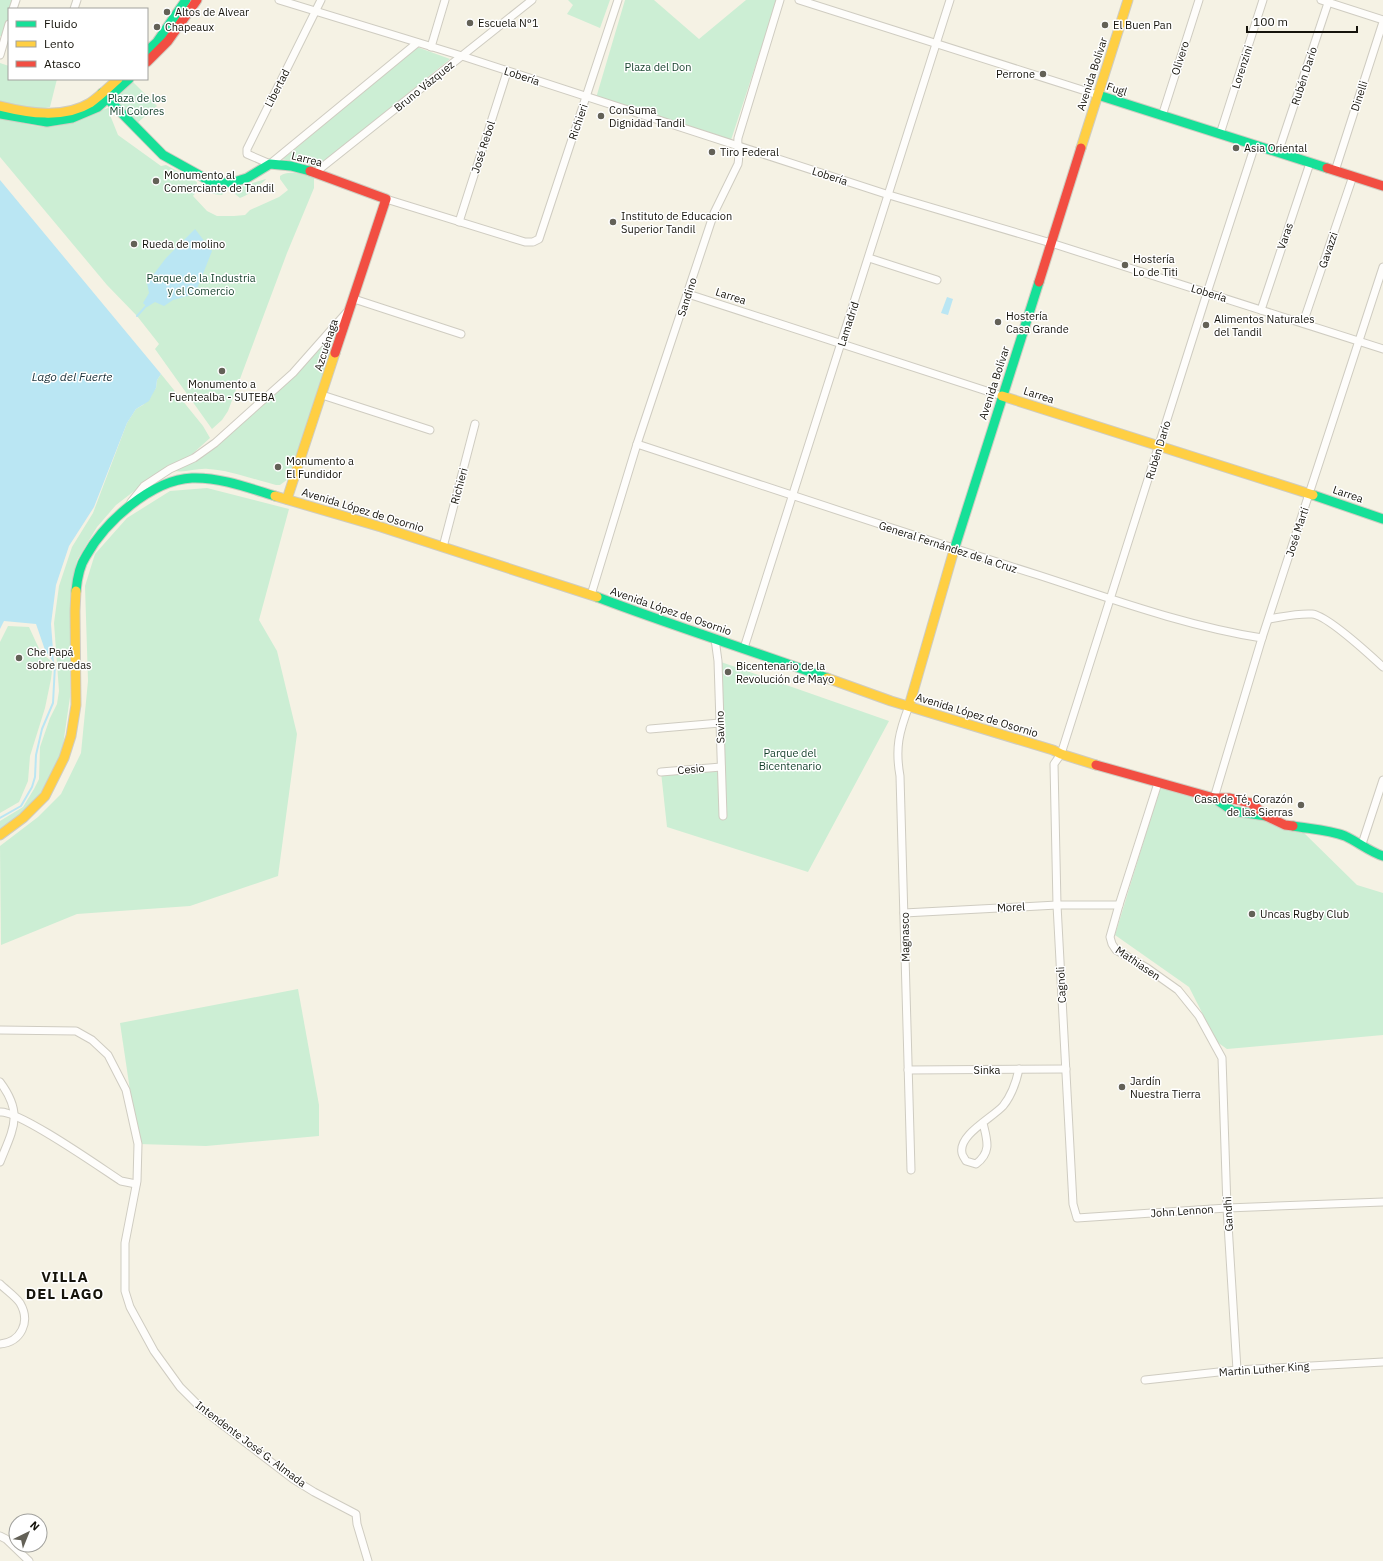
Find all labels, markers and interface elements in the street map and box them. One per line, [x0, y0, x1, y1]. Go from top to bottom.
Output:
place label: Altos de Alvear [175, 5, 249, 19]
marker: Altos de Alvear [162, 7, 172, 17]
legend [8, 8, 148, 80]
scale bar [1247, 8, 1357, 34]
text: 100 m [1253, 14, 1288, 29]
text: Fluido [44, 16, 78, 31]
place label: Escuela N°1 [478, 16, 539, 30]
marker: Escuela N°1 [465, 18, 475, 28]
place label: El Buen Pan [1113, 18, 1172, 32]
place label: Chapeaux [165, 20, 214, 34]
marker: El Buen Pan [1100, 20, 1110, 30]
marker: Chapeaux [152, 22, 162, 32]
text: Lento [44, 36, 74, 51]
street label: Avenida Bolívar [1074, 36, 1110, 112]
street label: Olivero [1168, 39, 1192, 77]
street label: Lorenzini [1228, 44, 1256, 90]
street label: Rubén Darío [1288, 45, 1320, 107]
text: Atasco [44, 56, 81, 71]
street label: Bruno Vázquez [391, 57, 457, 115]
park label: Plaza del Don [625, 60, 691, 74]
street label: Lobería [502, 64, 542, 88]
street label: Libertad [261, 67, 293, 109]
place label: Perrone [996, 67, 1035, 81]
marker: Perrone [1038, 69, 1048, 79]
street label: Fugl [1105, 79, 1129, 99]
street label: Dinelli [1348, 79, 1370, 113]
park label: Plaza de los Mil Colores [108, 91, 166, 118]
street label: Richieri [565, 102, 591, 142]
place label: ConSuma Dignidad Tandil [609, 103, 685, 130]
marker: ConSuma Dignidad Tandil [596, 111, 606, 121]
street label: José Rebol [468, 119, 498, 175]
place label: Asia Oriental [1244, 141, 1307, 155]
marker: Asia Oriental [1231, 143, 1241, 153]
place label: Tiro Federal [720, 145, 779, 159]
marker: Tiro Federal [707, 147, 717, 157]
street label: Larrea [290, 148, 324, 170]
street label: Lobería [810, 164, 850, 188]
place label: Monumento al Comerciante de Tandil [164, 168, 274, 195]
marker: Monumento al Comerciante de Tandil [151, 176, 161, 186]
place label: Instituto de Educacion Superior Tandil [621, 209, 732, 236]
marker: Instituto de Educacion Superior Tandil [608, 217, 618, 227]
street label: Varas [1274, 221, 1296, 251]
street label: Gavazzi [1315, 230, 1341, 270]
place label: Rueda de molino [142, 237, 225, 251]
marker: Rueda de molino [129, 239, 139, 249]
place label: Hostería Lo de Titi [1133, 252, 1178, 279]
marker: Hostería Lo de Titi [1120, 260, 1130, 270]
park label: Parque de la Industria y el Comercio [146, 271, 256, 298]
street label: Sandino [674, 276, 700, 318]
street label: Lobería [1189, 281, 1229, 305]
street label: Larrea [714, 285, 748, 308]
street label: Lamadrid [834, 300, 862, 348]
place label: Hostería Casa Grande [1006, 309, 1069, 336]
place label: Alimentos Naturales del Tandil [1214, 312, 1315, 339]
street label: Azcuénaga [311, 317, 341, 373]
marker: Hostería Casa Grande [993, 317, 1003, 327]
marker: Alimentos Naturales del Tandil [1201, 320, 1211, 330]
street label: Avenida Bolívar [976, 345, 1012, 421]
marker: Monumento a Fuentealba - SUTEBA [217, 366, 227, 376]
water label: Lago del Fuerte [32, 369, 112, 384]
place label: Monumento a Fuentealba - SUTEBA [169, 377, 275, 404]
street label: Larrea [1022, 384, 1056, 407]
street label: Rubén Darío [1142, 419, 1174, 481]
place label: Monumento a El Fundidor [286, 454, 354, 481]
marker: Monumento a El Fundidor [273, 462, 283, 472]
street label: Richieri [447, 466, 471, 506]
street label: Larrea [1331, 482, 1365, 506]
street label: Avenida López de Osornio [300, 485, 426, 535]
street label: José Martí [1282, 505, 1312, 559]
street label: General Fernández de la Cruz [877, 518, 1019, 576]
street label: Avenida López de Osornio [609, 584, 733, 638]
place label: Che Papá sobre ruedas [27, 645, 91, 672]
marker: Che Papá sobre ruedas [14, 653, 24, 663]
place label: Bicentenario de la Revolución de Mayo [736, 659, 834, 686]
marker: Bicentenario de la Revolución de Mayo [723, 667, 733, 677]
street label: Avenida López de Osornio [914, 690, 1040, 740]
street label: Savino [712, 710, 728, 744]
park label: Parque del Bicentenario [759, 746, 821, 773]
street label: Cesio [677, 761, 705, 777]
place label: Casa de Té, Corazón de las Sierras [1194, 792, 1293, 819]
marker: Casa de Té, Corazón de las Sierras [1296, 800, 1306, 810]
street label: Morel [997, 899, 1025, 915]
place label: Uncas Rugby Club [1260, 907, 1349, 921]
marker: Uncas Rugby Club [1247, 909, 1257, 919]
street label: Magnasco [898, 912, 912, 962]
street label: Mathiasen [1113, 943, 1163, 983]
street label: Cagnoli [1053, 966, 1069, 1004]
street label: Sinka [973, 1063, 1001, 1077]
place label: Jardín Nuestra Tierra [1130, 1074, 1201, 1101]
marker: Jardín Nuestra Tierra [1117, 1082, 1127, 1092]
street label: Gandhi [1220, 1196, 1236, 1232]
street label: John Lennon [1150, 1202, 1214, 1220]
district label: VILLA DEL LAGO [26, 1267, 104, 1303]
street label: Martin Luther King [1218, 1359, 1310, 1379]
street label: Intendente José G. Almada [193, 1398, 309, 1490]
north arrow [8, 1513, 48, 1553]
text: N [27, 1518, 43, 1534]

